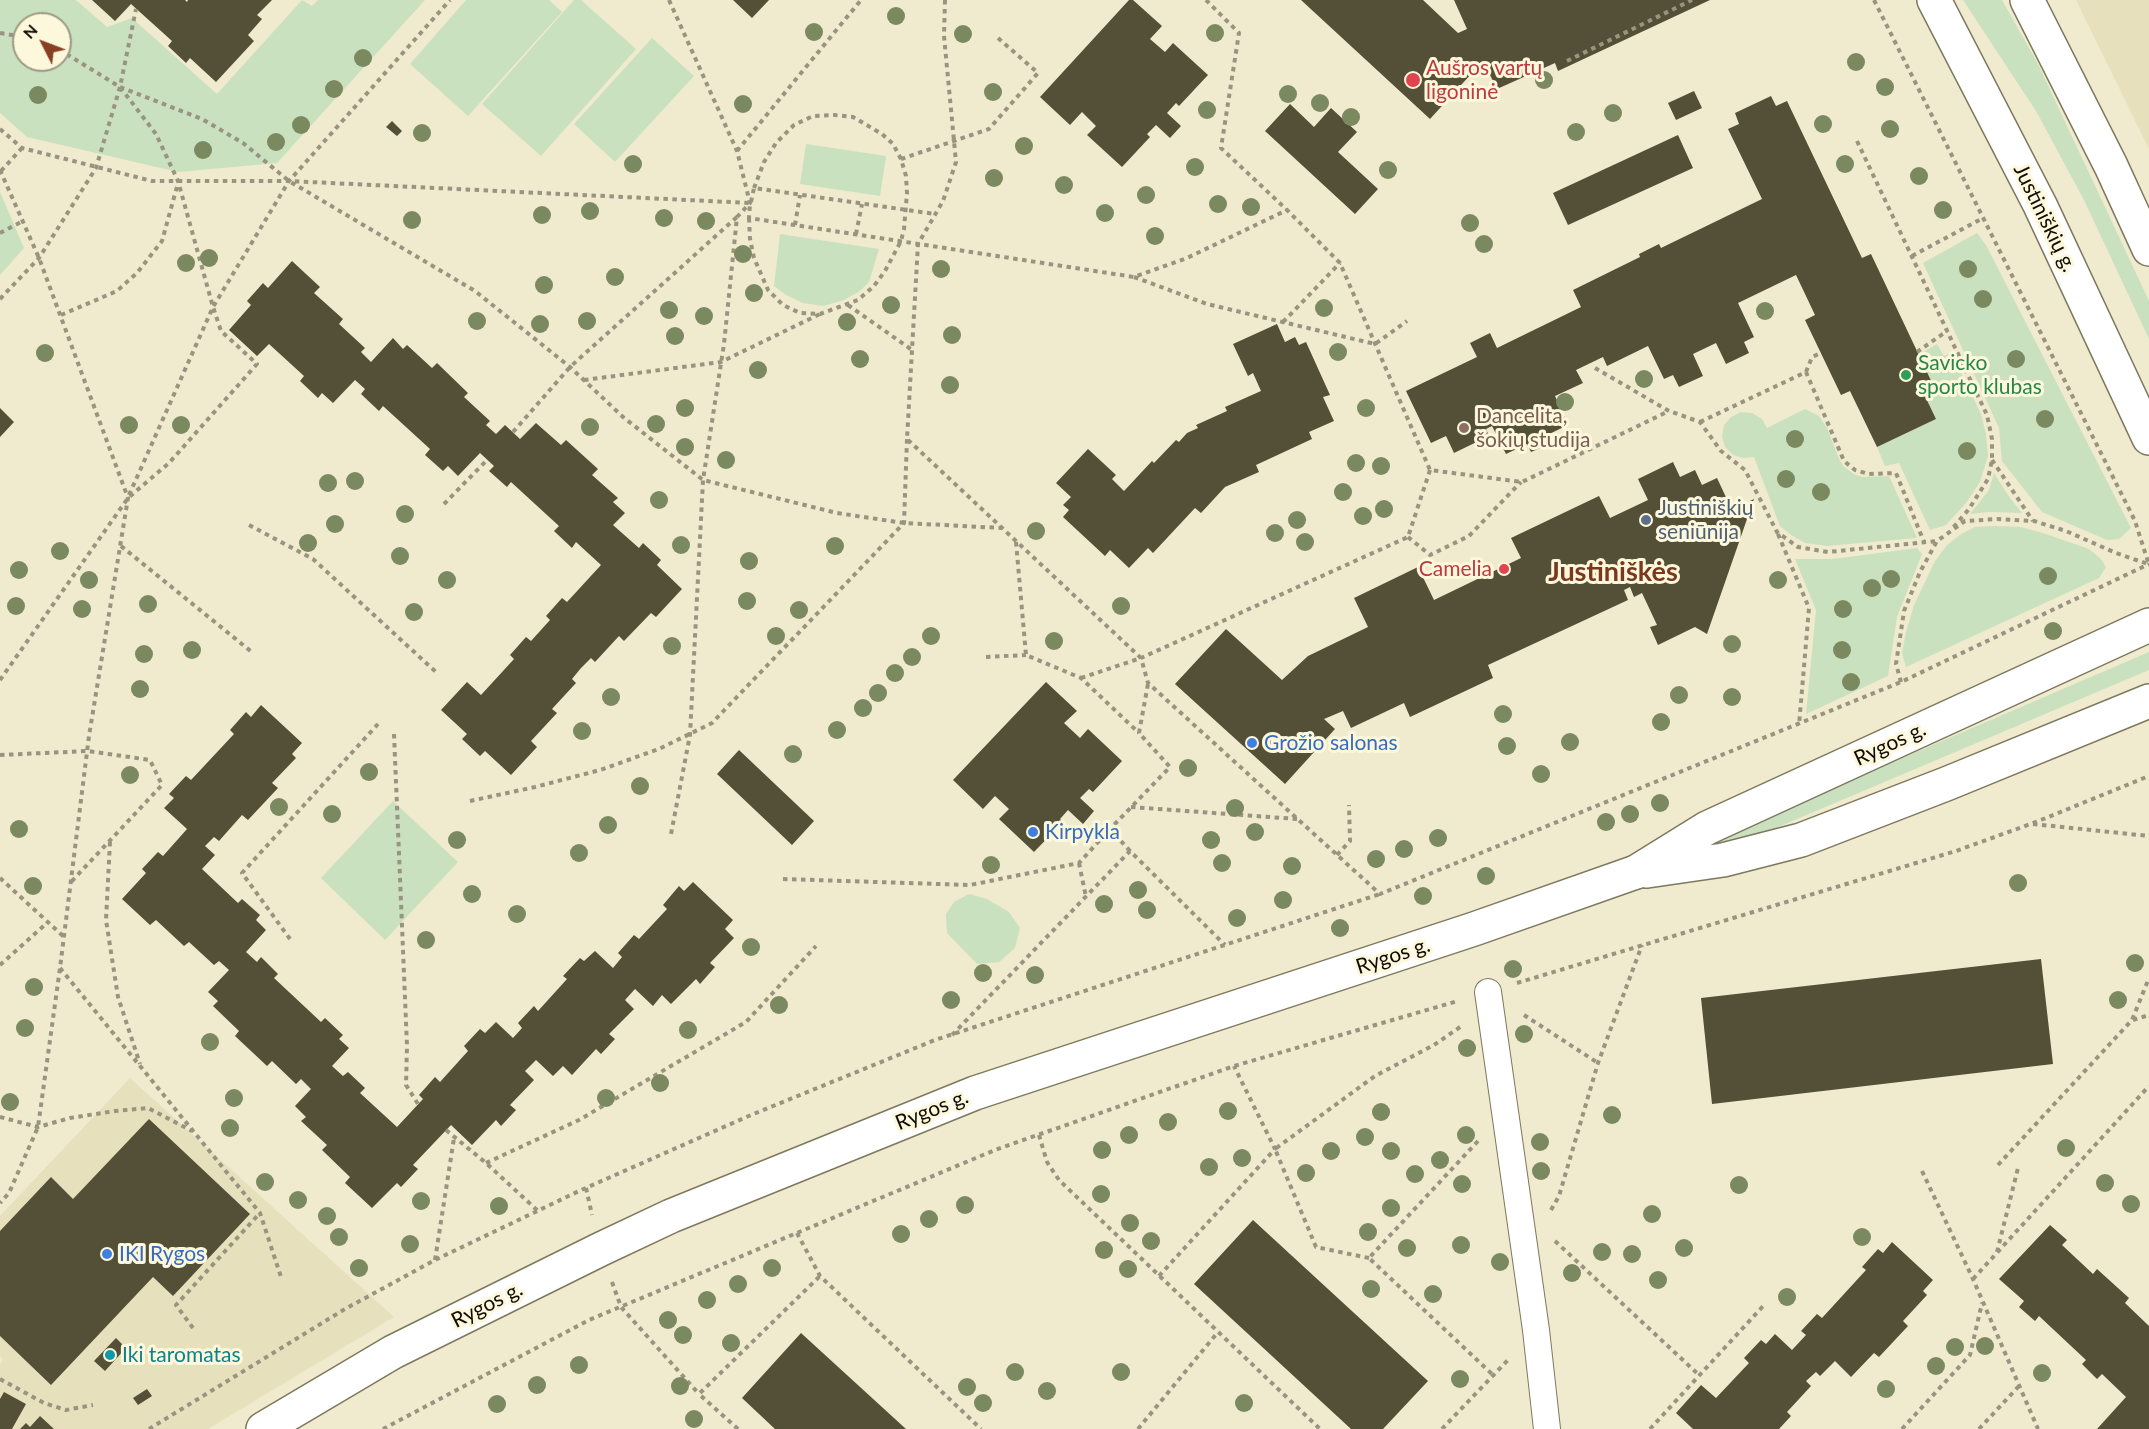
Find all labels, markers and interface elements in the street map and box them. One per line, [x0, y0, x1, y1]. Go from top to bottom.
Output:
north arrow [12, 12, 72, 72]
text: N [19, 20, 41, 42]
place label: Aušros vartų ligoninė [1426, 55, 1542, 105]
marker: Aušros vartų ligoninė [1404, 71, 1422, 89]
street label: Justiniškių g. [2008, 160, 2082, 276]
place label: Savicko sporto klubas [1918, 350, 2042, 400]
marker: Savicko sporto klubas [1899, 368, 1913, 382]
place label: Dancelita, šokių studija [1476, 403, 1590, 453]
marker: Dancelita, šokių studija [1457, 421, 1471, 435]
place label: Justiniškių seniūnija [1658, 495, 1754, 545]
marker: Justiniškių seniūnija [1639, 513, 1653, 527]
place label: Camelia [1419, 556, 1492, 582]
district label: Justiniškės [1548, 556, 1678, 588]
marker: Camelia [1497, 562, 1511, 576]
street label: Rygos g. [1850, 716, 1930, 772]
place label: Grožio salonas [1264, 730, 1398, 756]
marker: Grožio salonas [1245, 736, 1259, 750]
place label: Kirpykla [1045, 819, 1120, 845]
marker: Kirpykla [1026, 825, 1040, 839]
street label: Rygos g. [1353, 932, 1433, 980]
street label: Rygos g. [892, 1084, 972, 1136]
place label: IKI Rygos [119, 1241, 205, 1267]
marker: IKI Rygos [100, 1247, 114, 1261]
street label: Rygos g. [447, 1276, 527, 1334]
place label: Iki taromatas [122, 1342, 241, 1368]
marker: Iki taromatas [103, 1348, 117, 1362]

